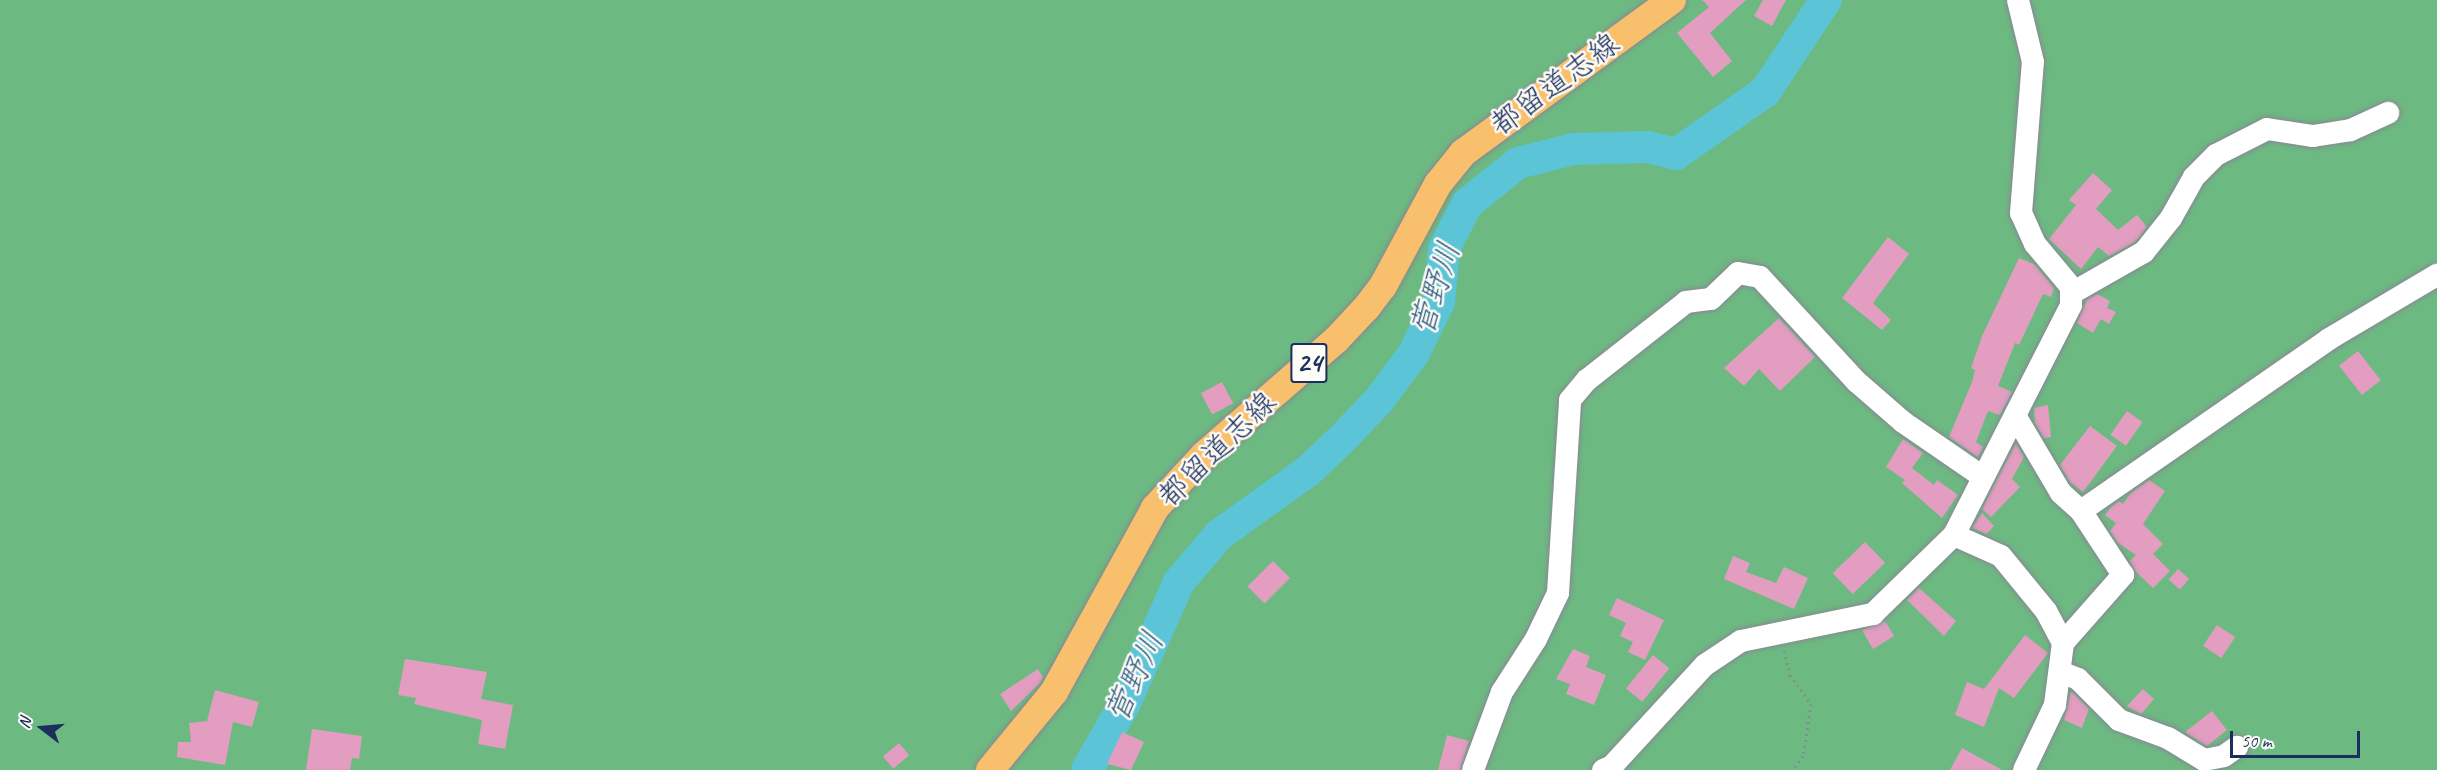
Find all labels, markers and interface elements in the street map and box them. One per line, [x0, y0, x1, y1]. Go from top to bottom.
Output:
street label: 都留道志線 [1484, 25, 1626, 143]
water label: 菅野川 [1403, 237, 1469, 341]
road number: 24 [1290, 338, 1328, 388]
street label: 都留道志線 [1151, 384, 1283, 514]
water label: 菅野川 [1097, 625, 1173, 729]
north arrow [12, 698, 72, 758]
text: N [14, 716, 36, 731]
scale bar [2233, 719, 2364, 757]
text: 50 m [2241, 730, 2272, 752]

